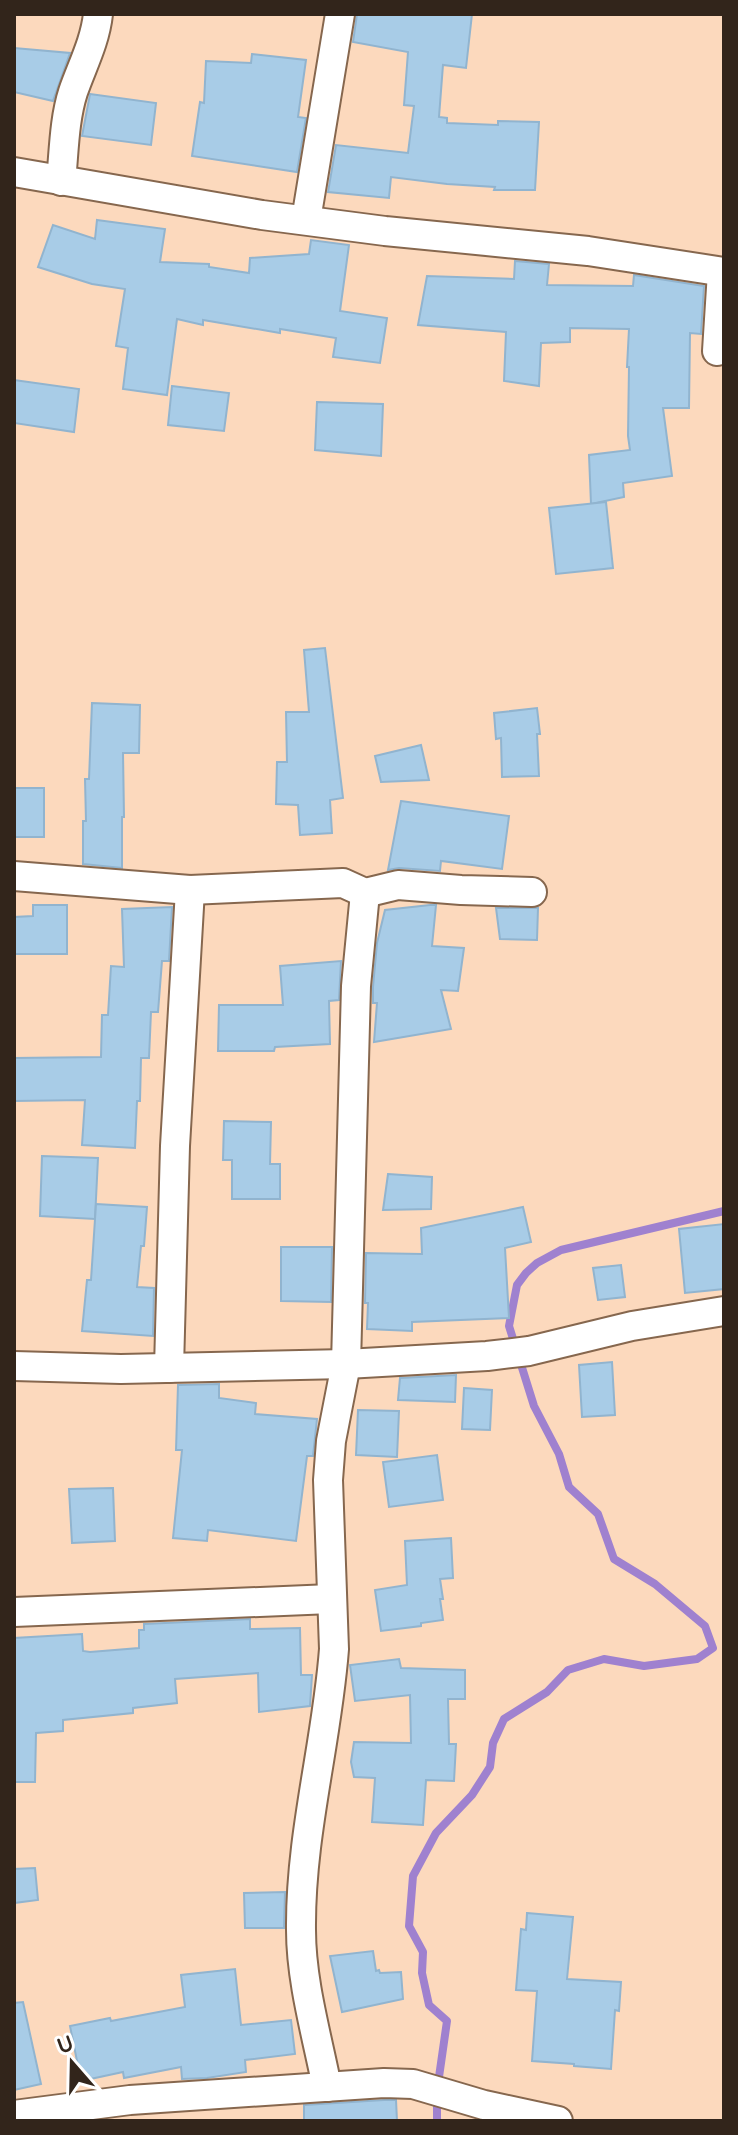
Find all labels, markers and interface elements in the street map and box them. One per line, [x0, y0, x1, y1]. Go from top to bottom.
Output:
north arrow [32, 2023, 112, 2103]
text: U [53, 2028, 77, 2060]

